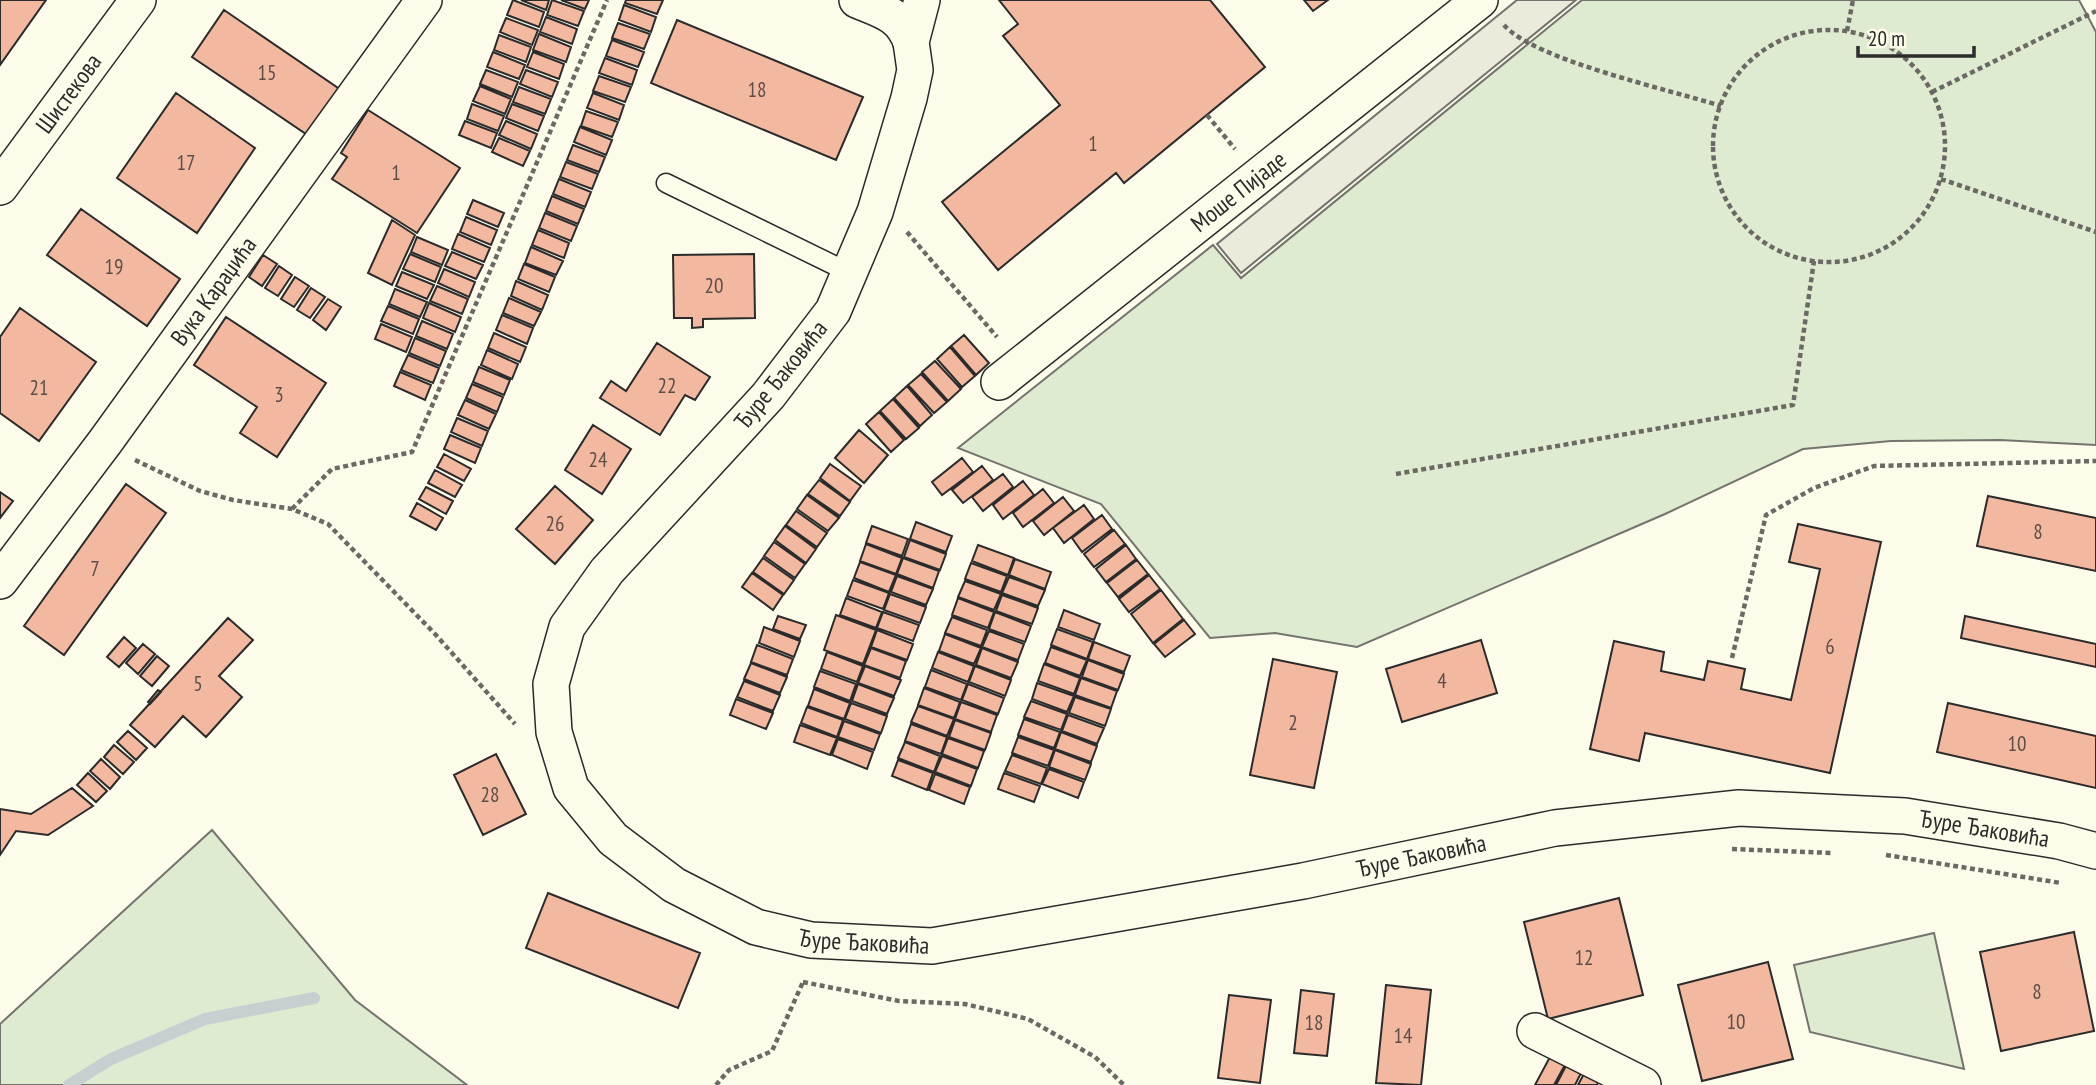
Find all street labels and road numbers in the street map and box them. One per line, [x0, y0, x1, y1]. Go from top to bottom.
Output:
street label: Шистекова [29, 47, 108, 139]
street label: Моше Пијаде [1184, 144, 1292, 239]
street label: Вука Караџића [164, 230, 263, 352]
street label: Ђуре Ђаковића [727, 314, 834, 436]
street label: Ђуре Ђаковића [1917, 802, 2052, 854]
street label: Ђуре Ђаковића [1353, 827, 1489, 884]
street label: Ђуре Ђаковића [795, 921, 930, 961]

